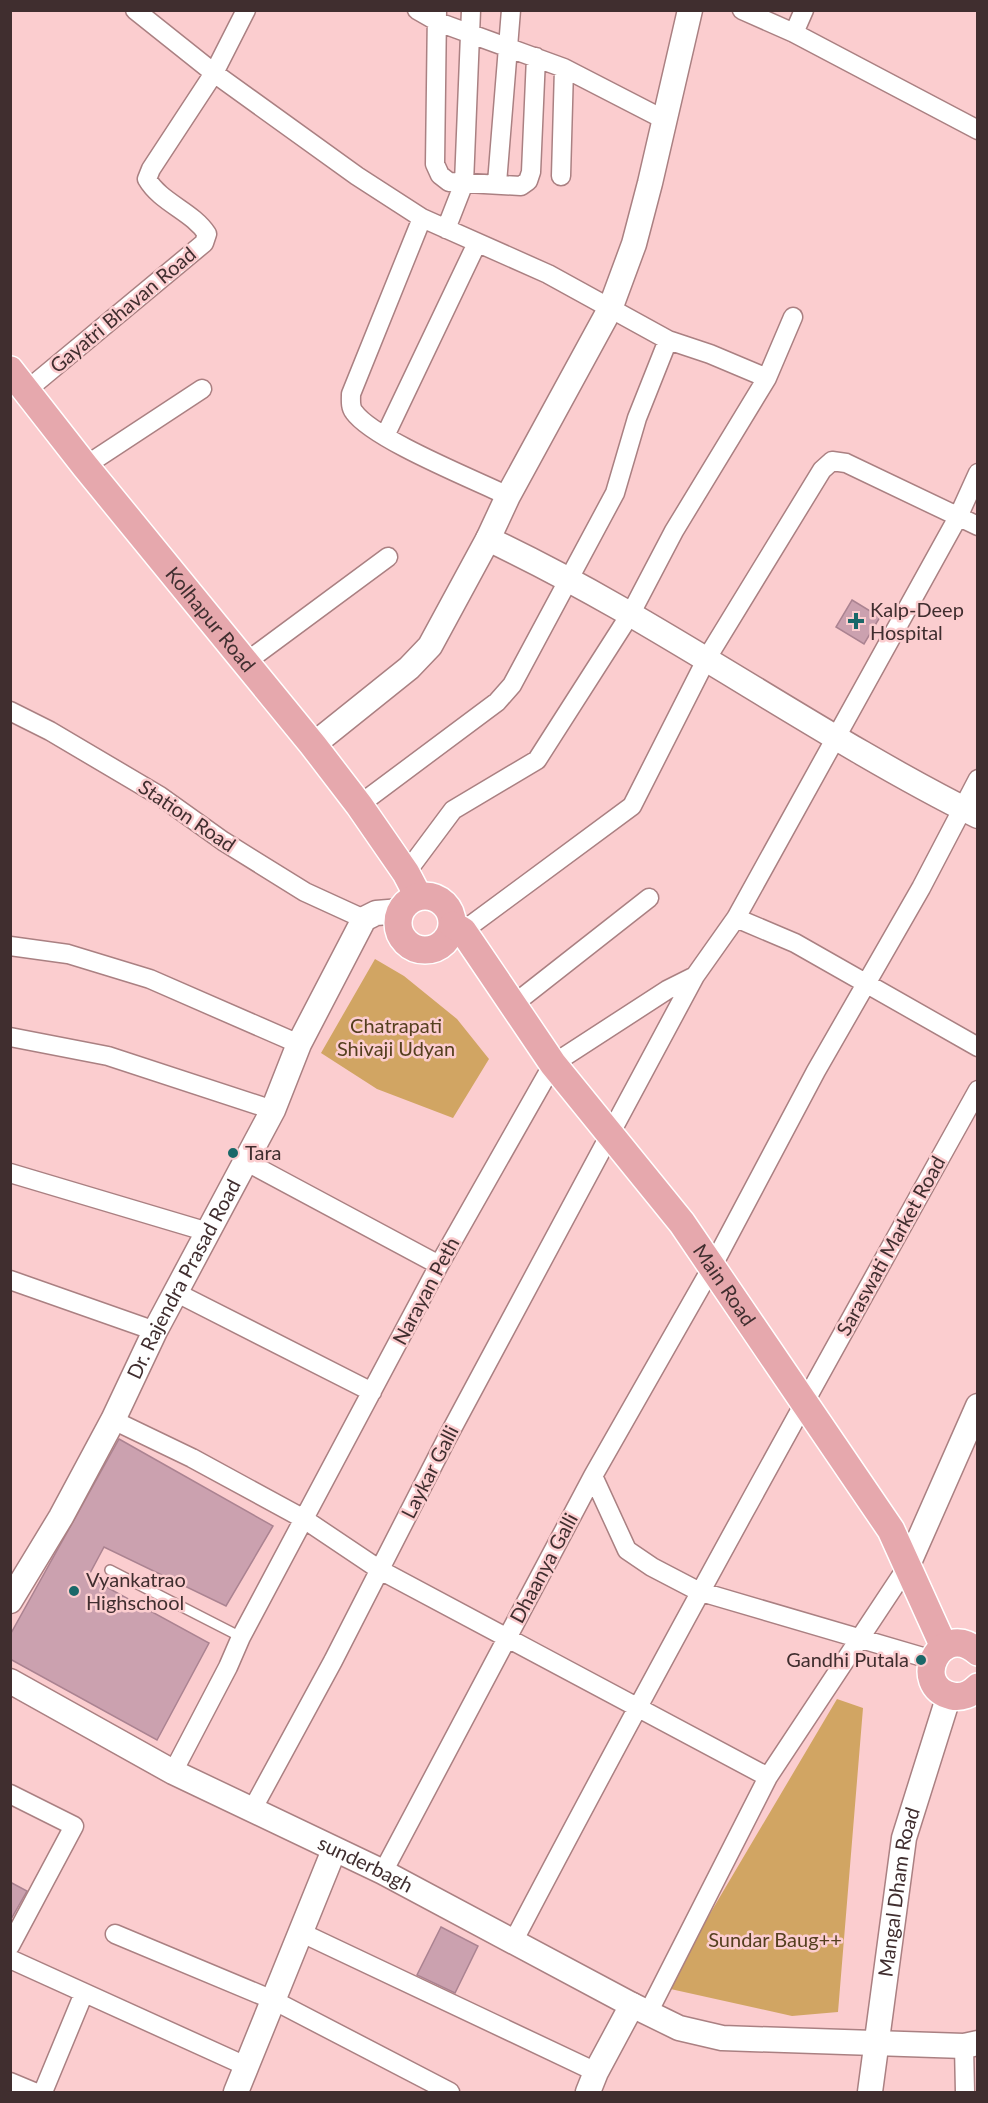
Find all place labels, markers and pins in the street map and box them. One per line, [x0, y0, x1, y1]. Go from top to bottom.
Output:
place label: Kalp-Deep Hospital [870, 597, 964, 644]
marker: Kalp-Deep Hospital [847, 612, 865, 630]
place label: Tara [245, 1140, 282, 1164]
marker: Tara [226, 1146, 240, 1160]
place label: Vyankatrao Highschool [86, 1567, 186, 1614]
marker: Vyankatrao Highschool [67, 1584, 81, 1598]
place label: Gandhi Putala [786, 1647, 909, 1671]
marker: Gandhi Putala [914, 1653, 928, 1667]

